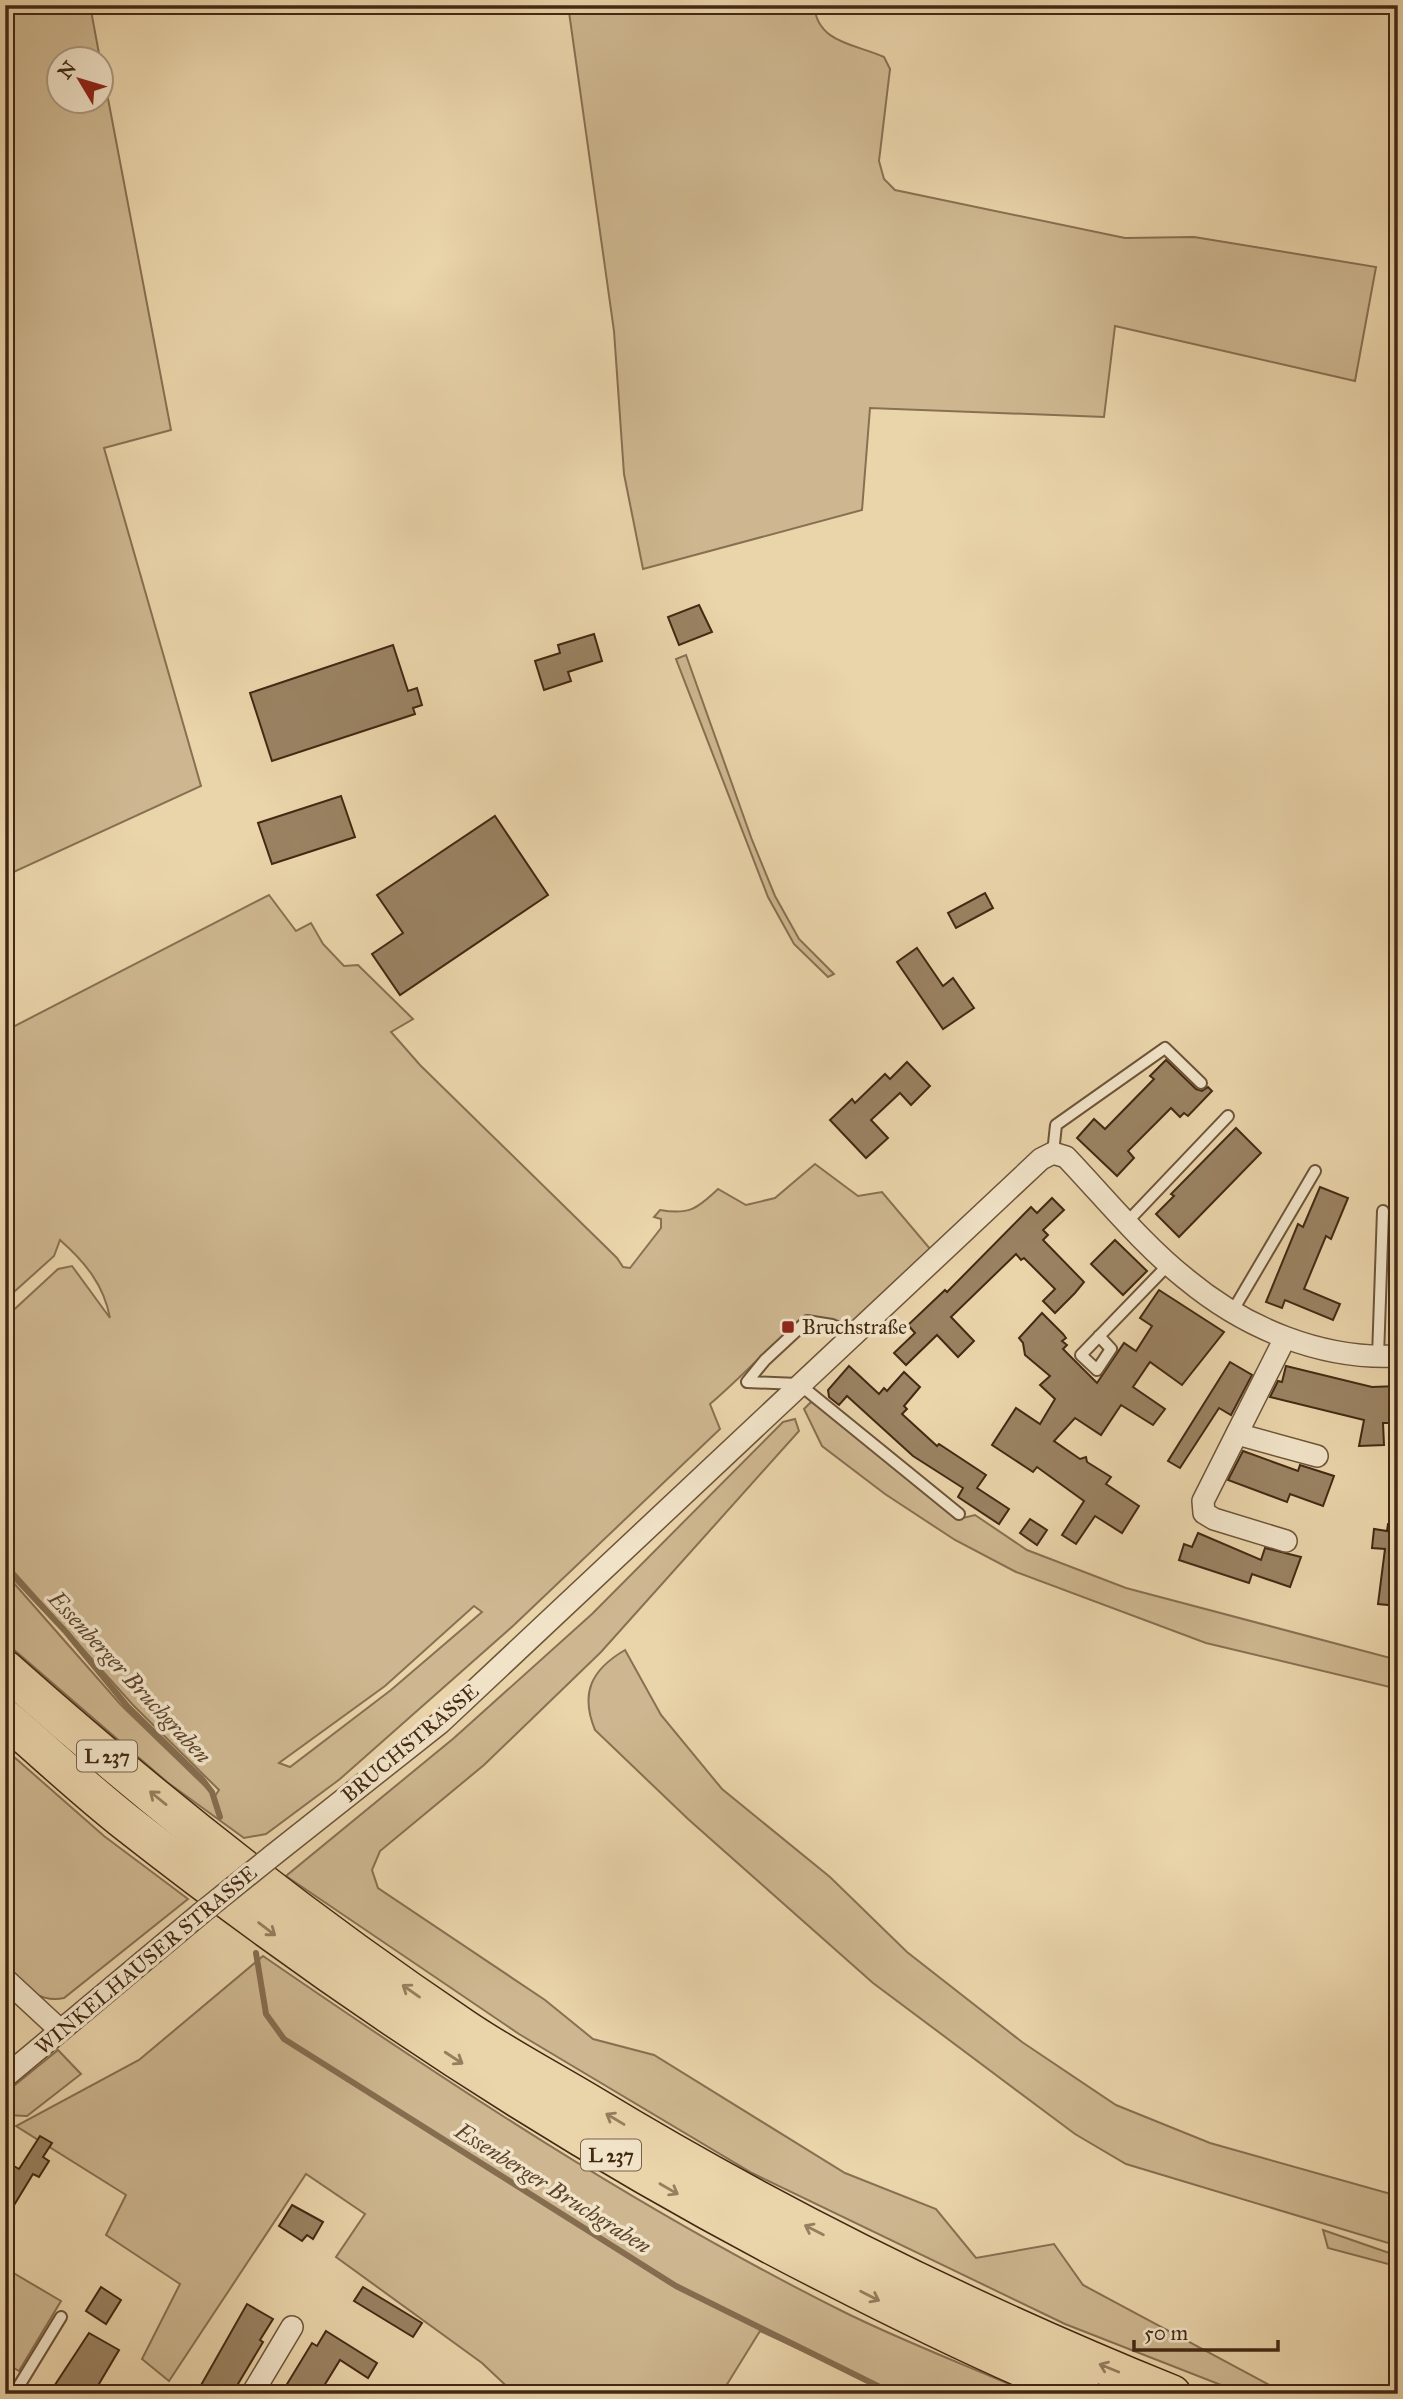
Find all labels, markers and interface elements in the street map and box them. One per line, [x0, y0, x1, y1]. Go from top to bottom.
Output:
north arrow [46, 46, 116, 116]
text: N [53, 56, 81, 83]
place label: Bruchstraße [802, 1314, 907, 1340]
marker: Bruchstraße [780, 1319, 796, 1335]
water label: Essenberger Bruchgraben [42, 1584, 217, 1769]
street label: BRUCHSTRASSE [336, 1678, 484, 1808]
road number: L 237 [77, 1740, 137, 1772]
one-way arrow [150, 1790, 168, 1806]
street label: WINKELHAUSER STRASSE [30, 1860, 262, 2060]
one-way arrow [257, 1922, 276, 1936]
one-way arrow [402, 1984, 421, 1998]
one-way arrow [444, 2051, 463, 2066]
one-way arrow [606, 2112, 626, 2126]
water label: Essenberger Bruchgraben [449, 2116, 656, 2260]
road number: L 237 [581, 2140, 641, 2170]
one-way arrow [659, 2182, 679, 2196]
one-way arrow [804, 2222, 825, 2236]
one-way arrow [859, 2290, 880, 2303]
scale bar [1134, 2308, 1277, 2352]
text: 50 m [1144, 2320, 1189, 2346]
one-way arrow [1098, 2361, 1120, 2374]

